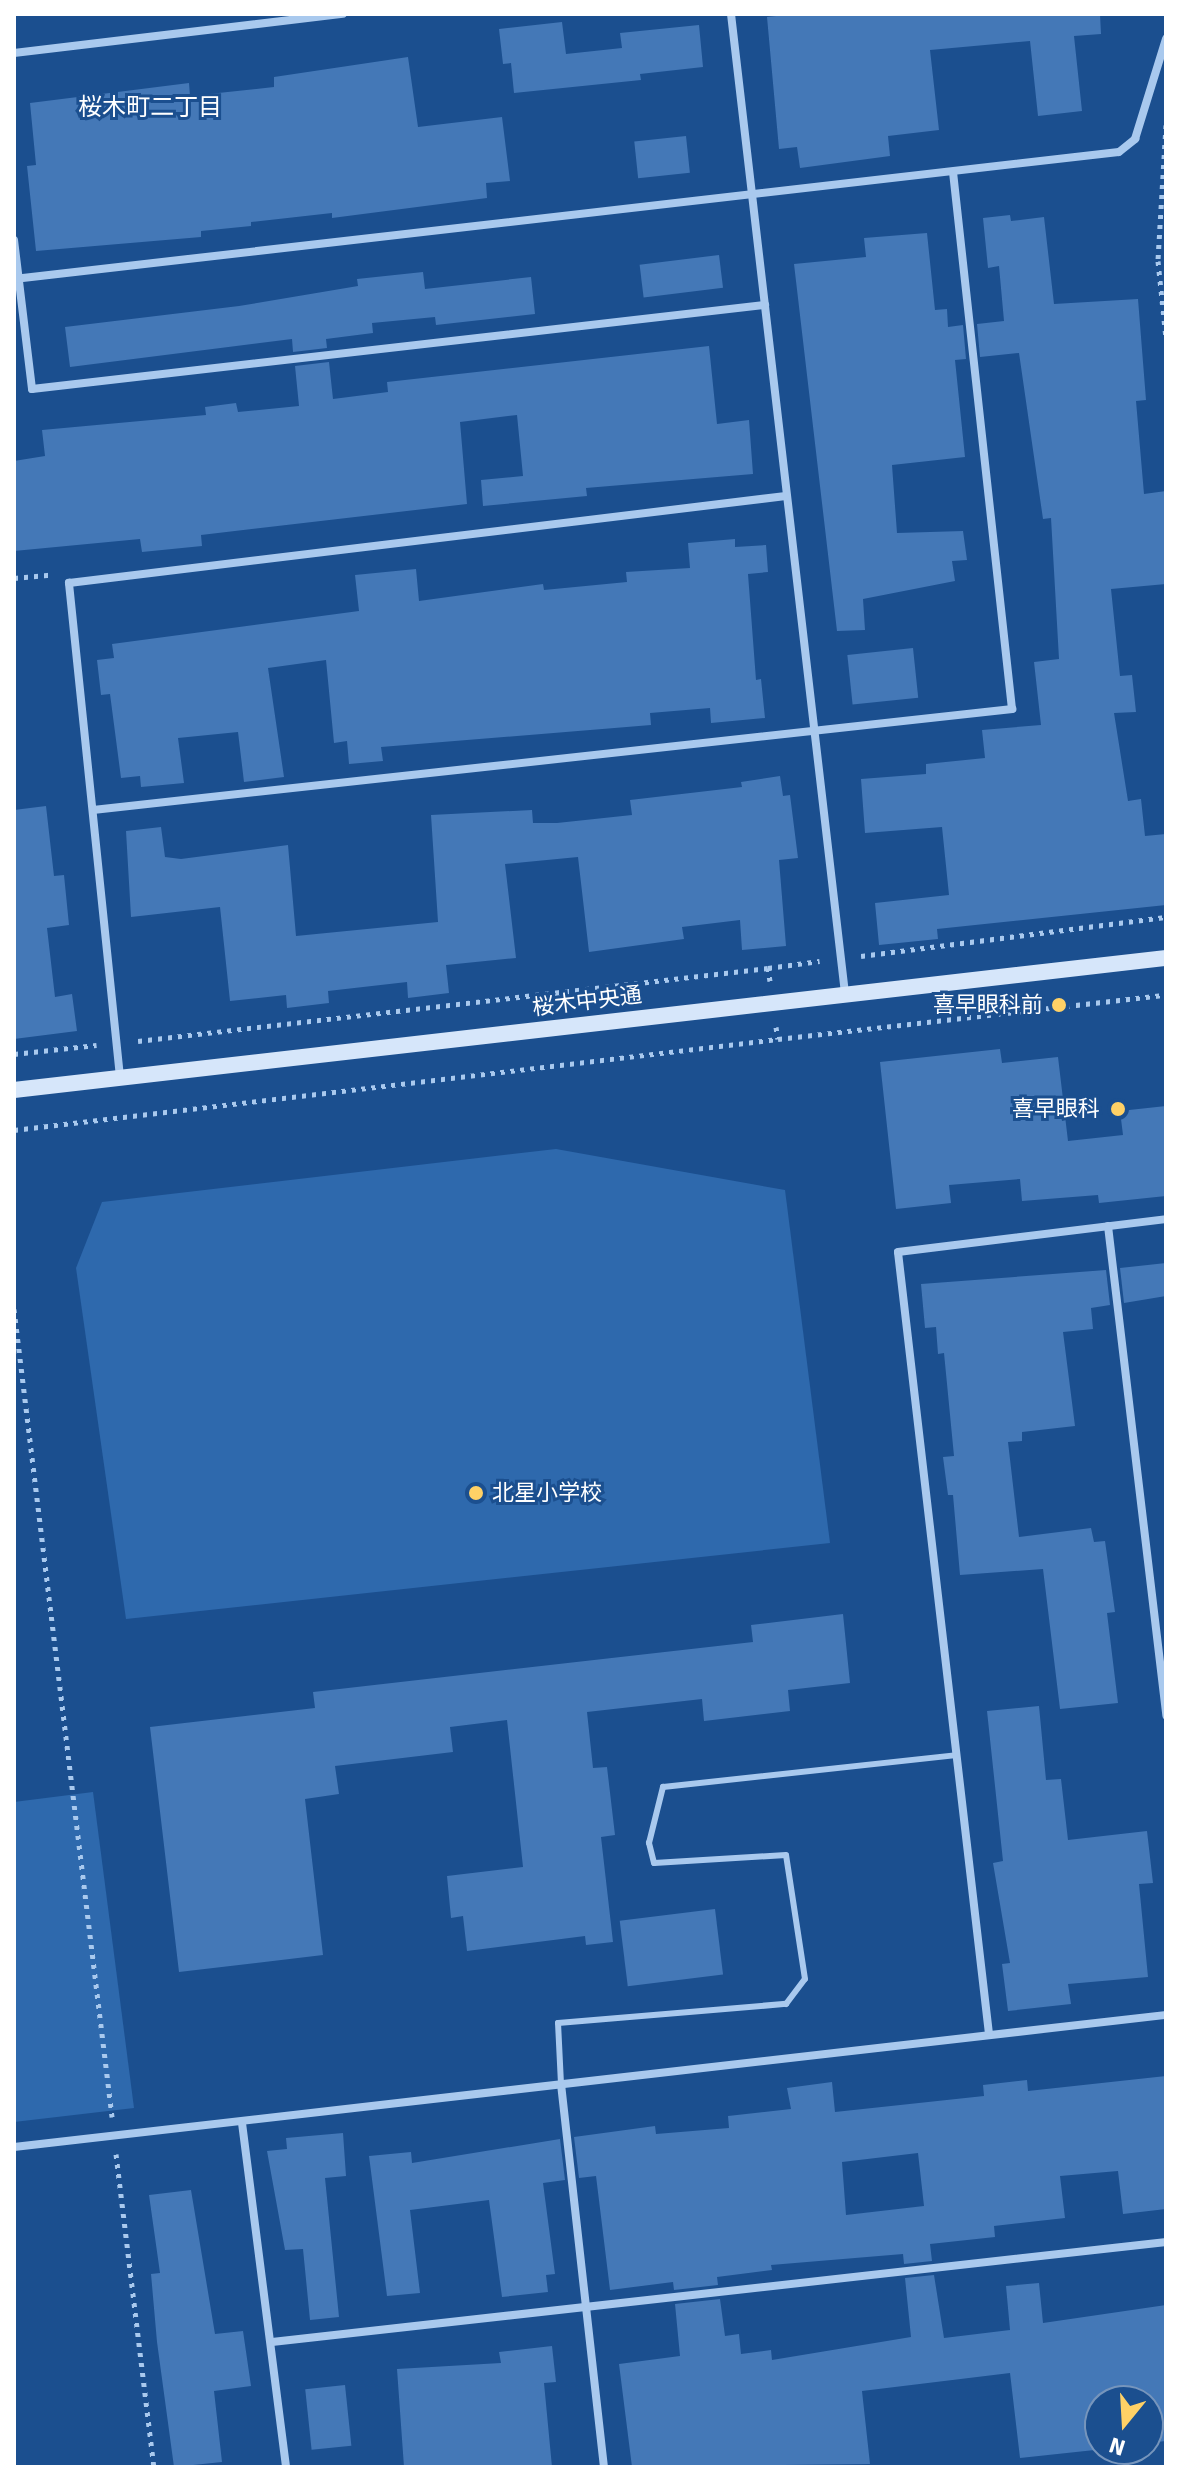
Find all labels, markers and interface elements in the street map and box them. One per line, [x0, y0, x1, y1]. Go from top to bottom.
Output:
district label: 桜木町二丁目 [78, 94, 222, 122]
street label: 桜木中央通 [531, 981, 643, 1021]
place label: 喜早眼科前 [933, 992, 1043, 1018]
marker: 喜早眼科前 [1050, 996, 1068, 1014]
place label: 喜早眼科 [1012, 1096, 1100, 1122]
marker: 喜早眼科 [1107, 1098, 1129, 1120]
place label: 北星小学校 [492, 1480, 602, 1506]
marker: 北星小学校 [467, 1484, 485, 1502]
north arrow [1084, 2385, 1164, 2465]
text: N [1106, 2431, 1129, 2462]

